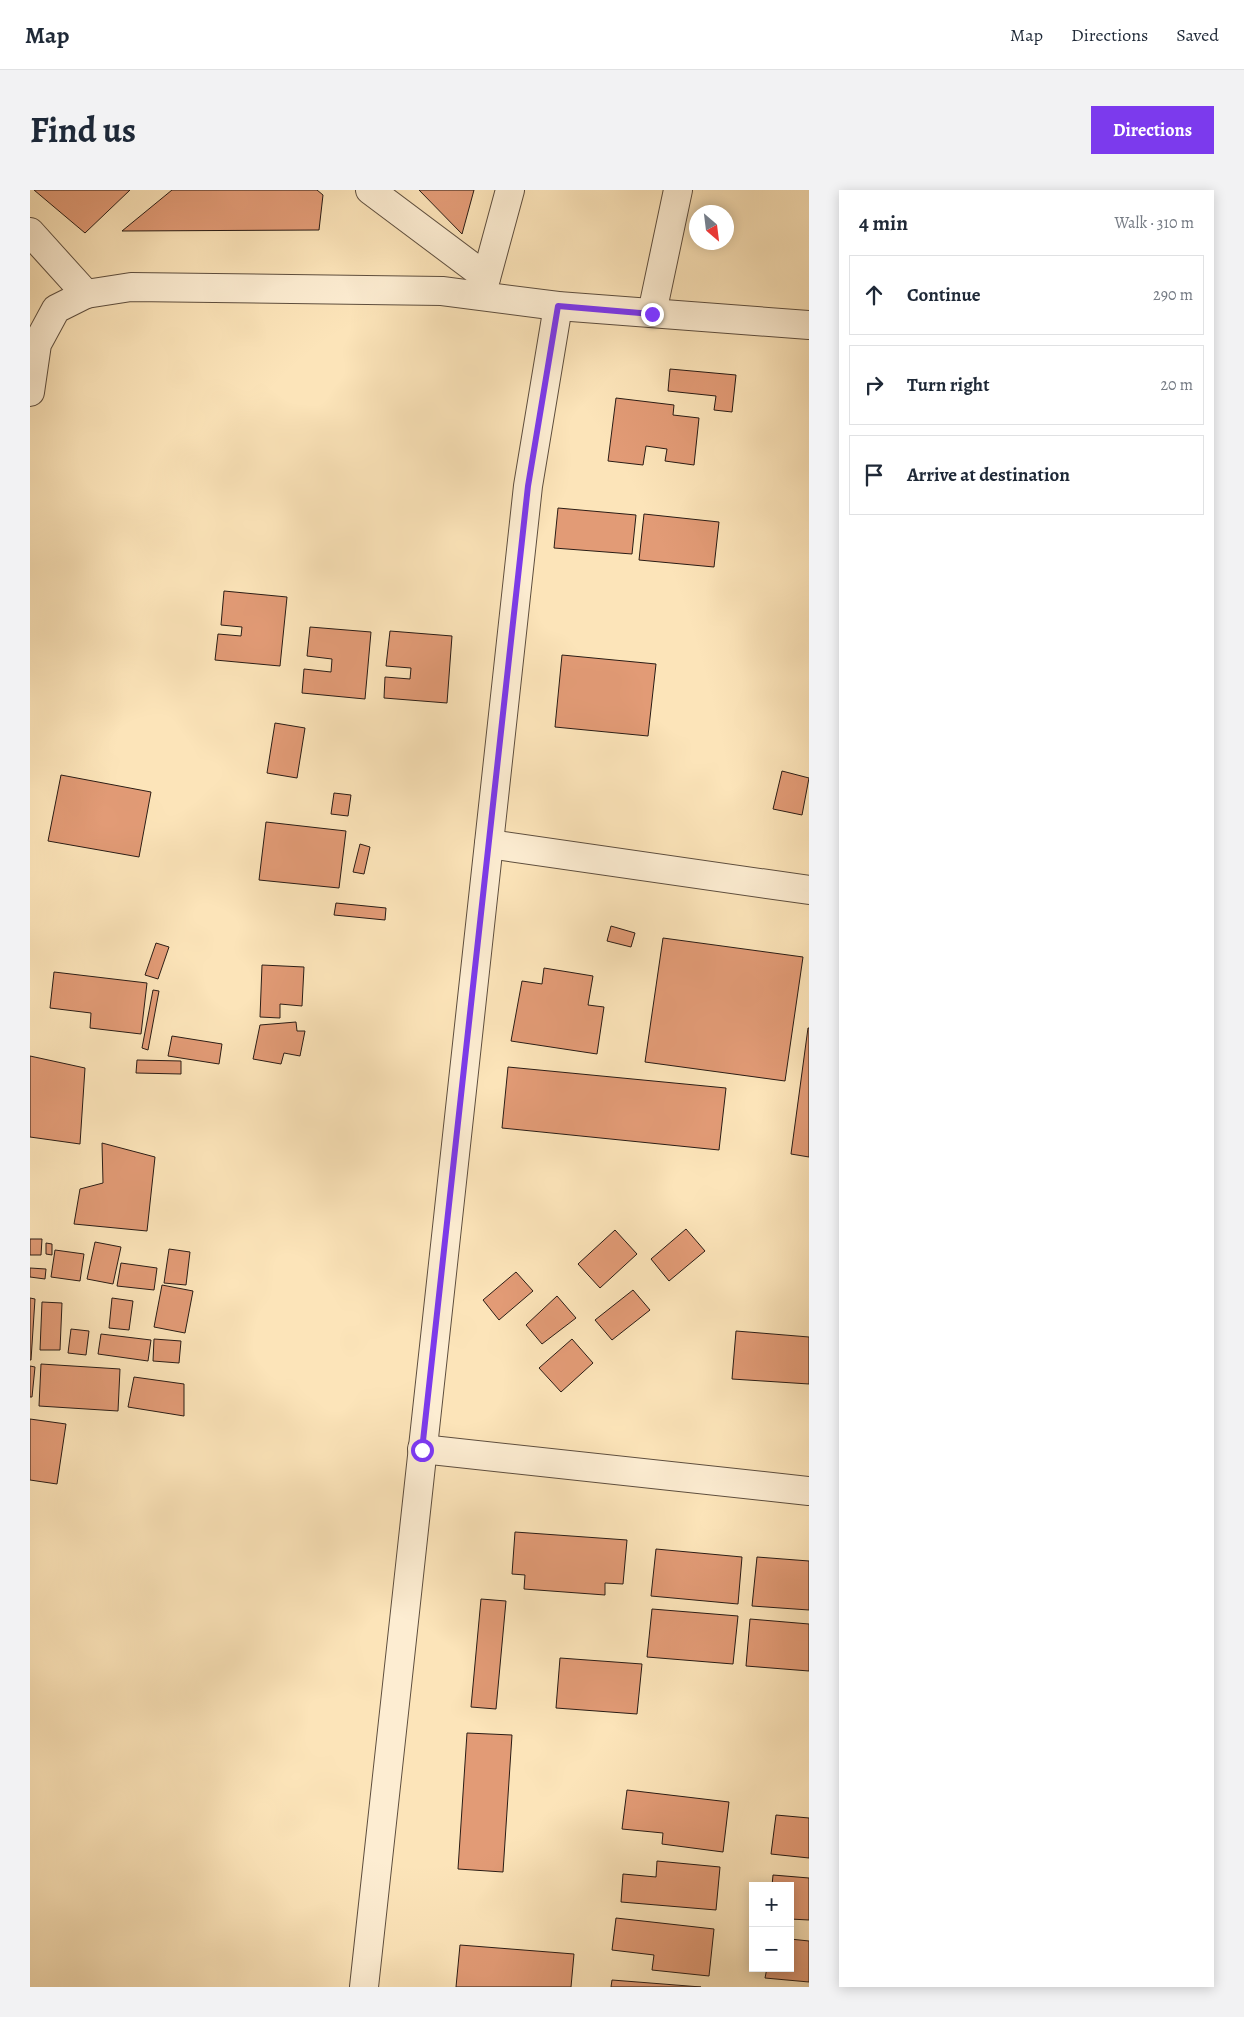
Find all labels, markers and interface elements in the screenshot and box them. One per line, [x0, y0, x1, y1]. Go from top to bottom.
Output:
text: Map [25, 19, 69, 51]
text: Map [1010, 23, 1043, 47]
text: Directions [1071, 23, 1148, 47]
text: Saved [1176, 23, 1219, 47]
text: Find us [30, 106, 136, 154]
button: Directions [1091, 106, 1214, 154]
north arrow [689, 205, 734, 250]
text: 4 min [859, 209, 908, 237]
text: Walk · 310 m [1114, 212, 1194, 234]
icon: ahead [860, 281, 888, 309]
text: Continue [907, 282, 981, 308]
text: 290 m [1153, 284, 1193, 306]
route end [641, 303, 664, 326]
icon: right [860, 371, 888, 399]
text: Turn right [907, 372, 989, 398]
text: 20 m [1160, 374, 1193, 396]
icon: arrive [860, 461, 888, 489]
text: Arrive at destination [907, 462, 1070, 488]
route start [411, 1439, 434, 1462]
map controls [749, 1882, 794, 1972]
button: + [749, 1882, 794, 1927]
button: − [749, 1927, 794, 1972]

